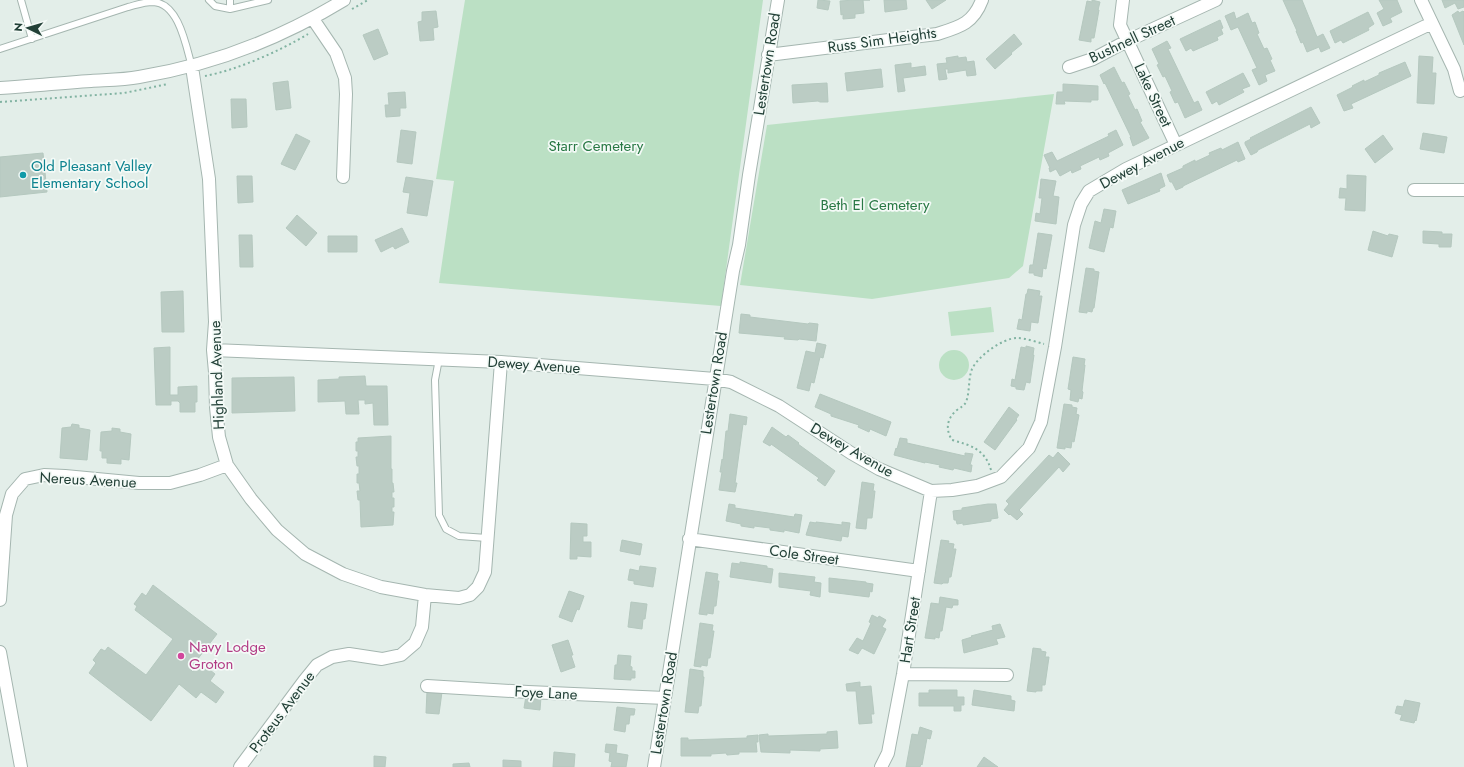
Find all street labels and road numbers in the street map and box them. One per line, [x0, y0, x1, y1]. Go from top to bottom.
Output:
street label: Bushnell Street [1085, 9, 1179, 69]
street label: Lestertown Road [748, 11, 786, 117]
street label: Russ Sim Heights [826, 21, 938, 59]
street label: Lake Street [1129, 59, 1178, 131]
street label: Dewey Avenue [1096, 131, 1188, 195]
street label: Highland Avenue [204, 320, 230, 430]
street label: Lestertown Road [695, 330, 733, 436]
street label: Dewey Avenue [487, 351, 581, 379]
street label: Dewey Avenue [806, 417, 898, 483]
street label: Nereus Avenue [39, 466, 137, 494]
street label: Cole Street [768, 539, 841, 571]
street label: Hart Street [894, 595, 926, 665]
street label: Lestertown Road [645, 650, 683, 756]
street label: Proteus Avenue [244, 666, 320, 758]
street label: Foye Lane [514, 680, 578, 706]

